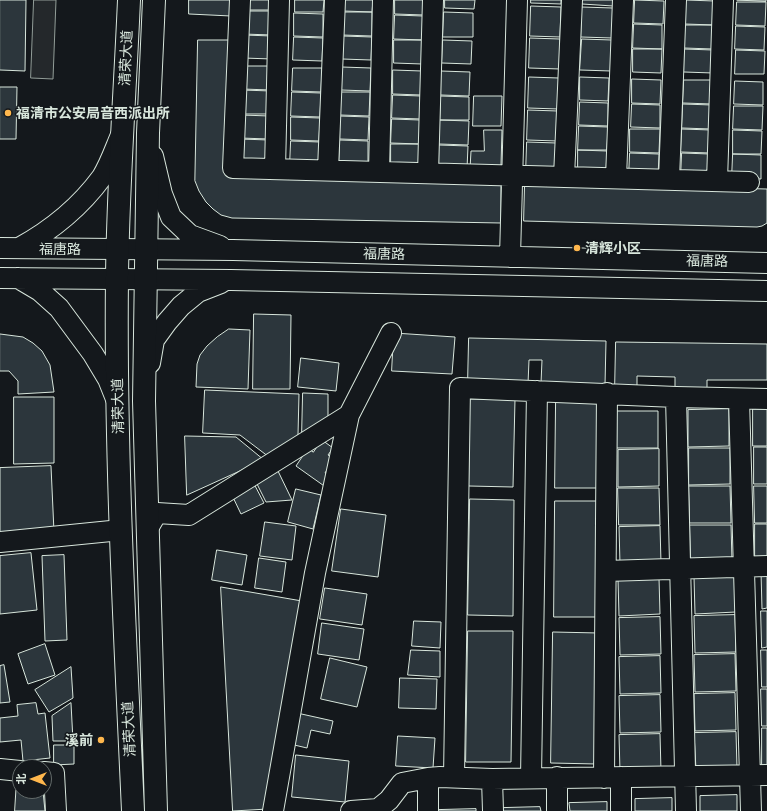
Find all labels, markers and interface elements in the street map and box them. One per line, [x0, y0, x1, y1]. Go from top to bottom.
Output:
street label: 清荣大道 [116, 30, 136, 86]
place label: 福清市公安局音西派出所 [16, 105, 170, 121]
marker: 福清市公安局音西派出所 [3, 108, 13, 118]
place label: 清辉小区 [585, 240, 641, 256]
street label: 福唐路 [39, 241, 81, 257]
marker: 清辉小区 [572, 243, 582, 253]
street label: 福唐路 [363, 245, 405, 263]
street label: 福唐路 [686, 252, 728, 270]
street label: 清荣大道 [109, 378, 127, 434]
street label: 清荣大道 [119, 701, 139, 757]
place label: 溪前 [65, 732, 93, 748]
marker: 溪前 [96, 735, 106, 745]
north arrow [12, 759, 52, 799]
text: 北 [14, 774, 27, 785]

